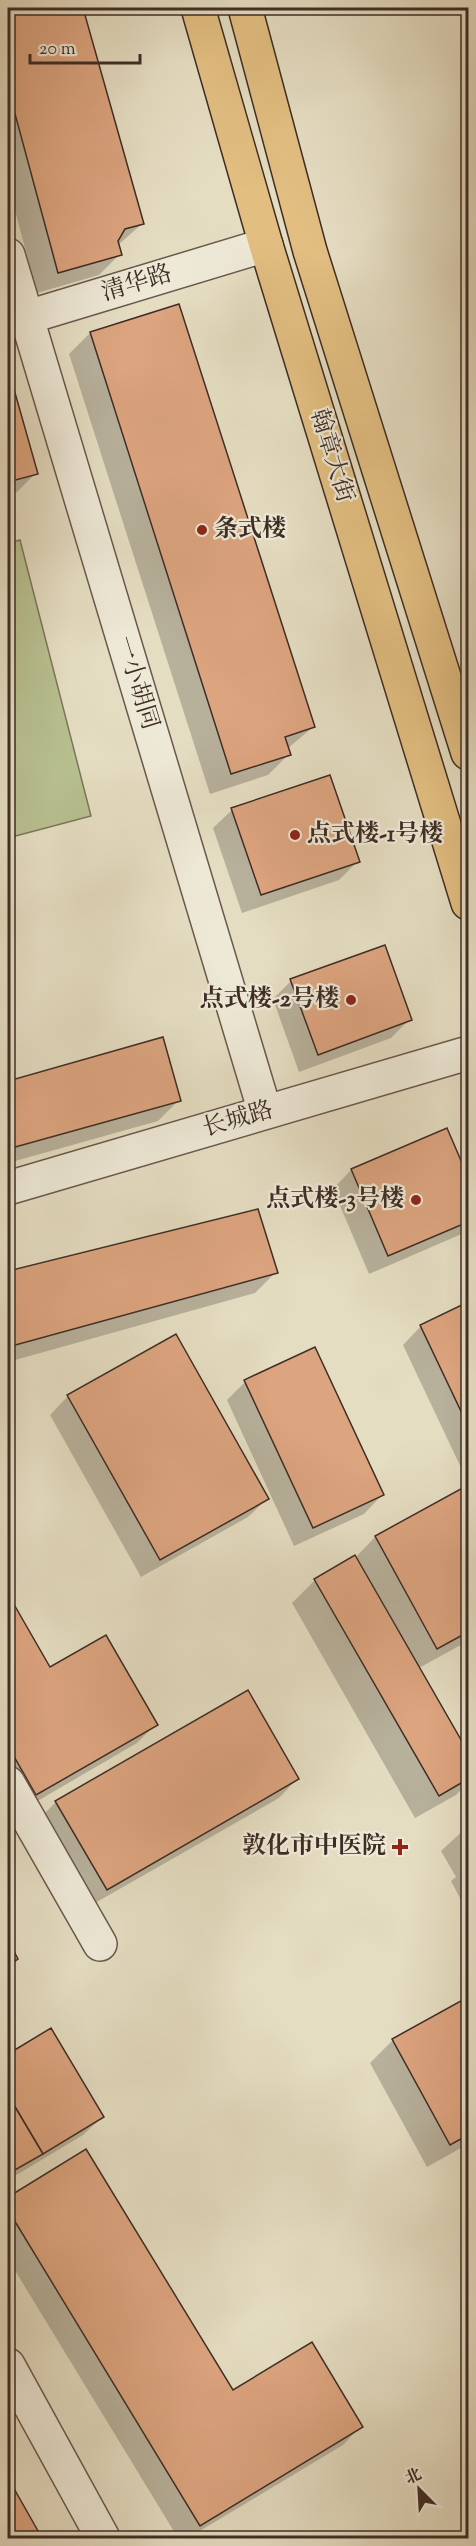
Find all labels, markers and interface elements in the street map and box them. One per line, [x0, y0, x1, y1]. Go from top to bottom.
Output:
scale bar [30, 27, 140, 65]
text: 20 m [39, 37, 76, 63]
street label: 清华路 [98, 257, 176, 311]
street label: 翰章大街 [301, 405, 361, 507]
place label: 条式楼 [214, 513, 286, 547]
marker: 条式楼 [195, 523, 209, 537]
street label: 一小胡同 [106, 632, 166, 734]
place label: 点式楼-1号楼 [307, 818, 443, 852]
marker: 点式楼-1号楼 [288, 828, 302, 842]
place label: 点式楼-2号楼 [200, 983, 339, 1017]
marker: 点式楼-2号楼 [344, 993, 358, 1007]
street label: 长城路 [199, 1094, 277, 1146]
place label: 点式楼-3号楼 [266, 1183, 404, 1217]
marker: 点式楼-3号楼 [409, 1193, 423, 1207]
place label: 敦化市中医院 [242, 1830, 386, 1864]
marker: 敦化市中医院 [391, 1838, 409, 1856]
north arrow [389, 2459, 449, 2519]
text: 北 [402, 2464, 426, 2491]

